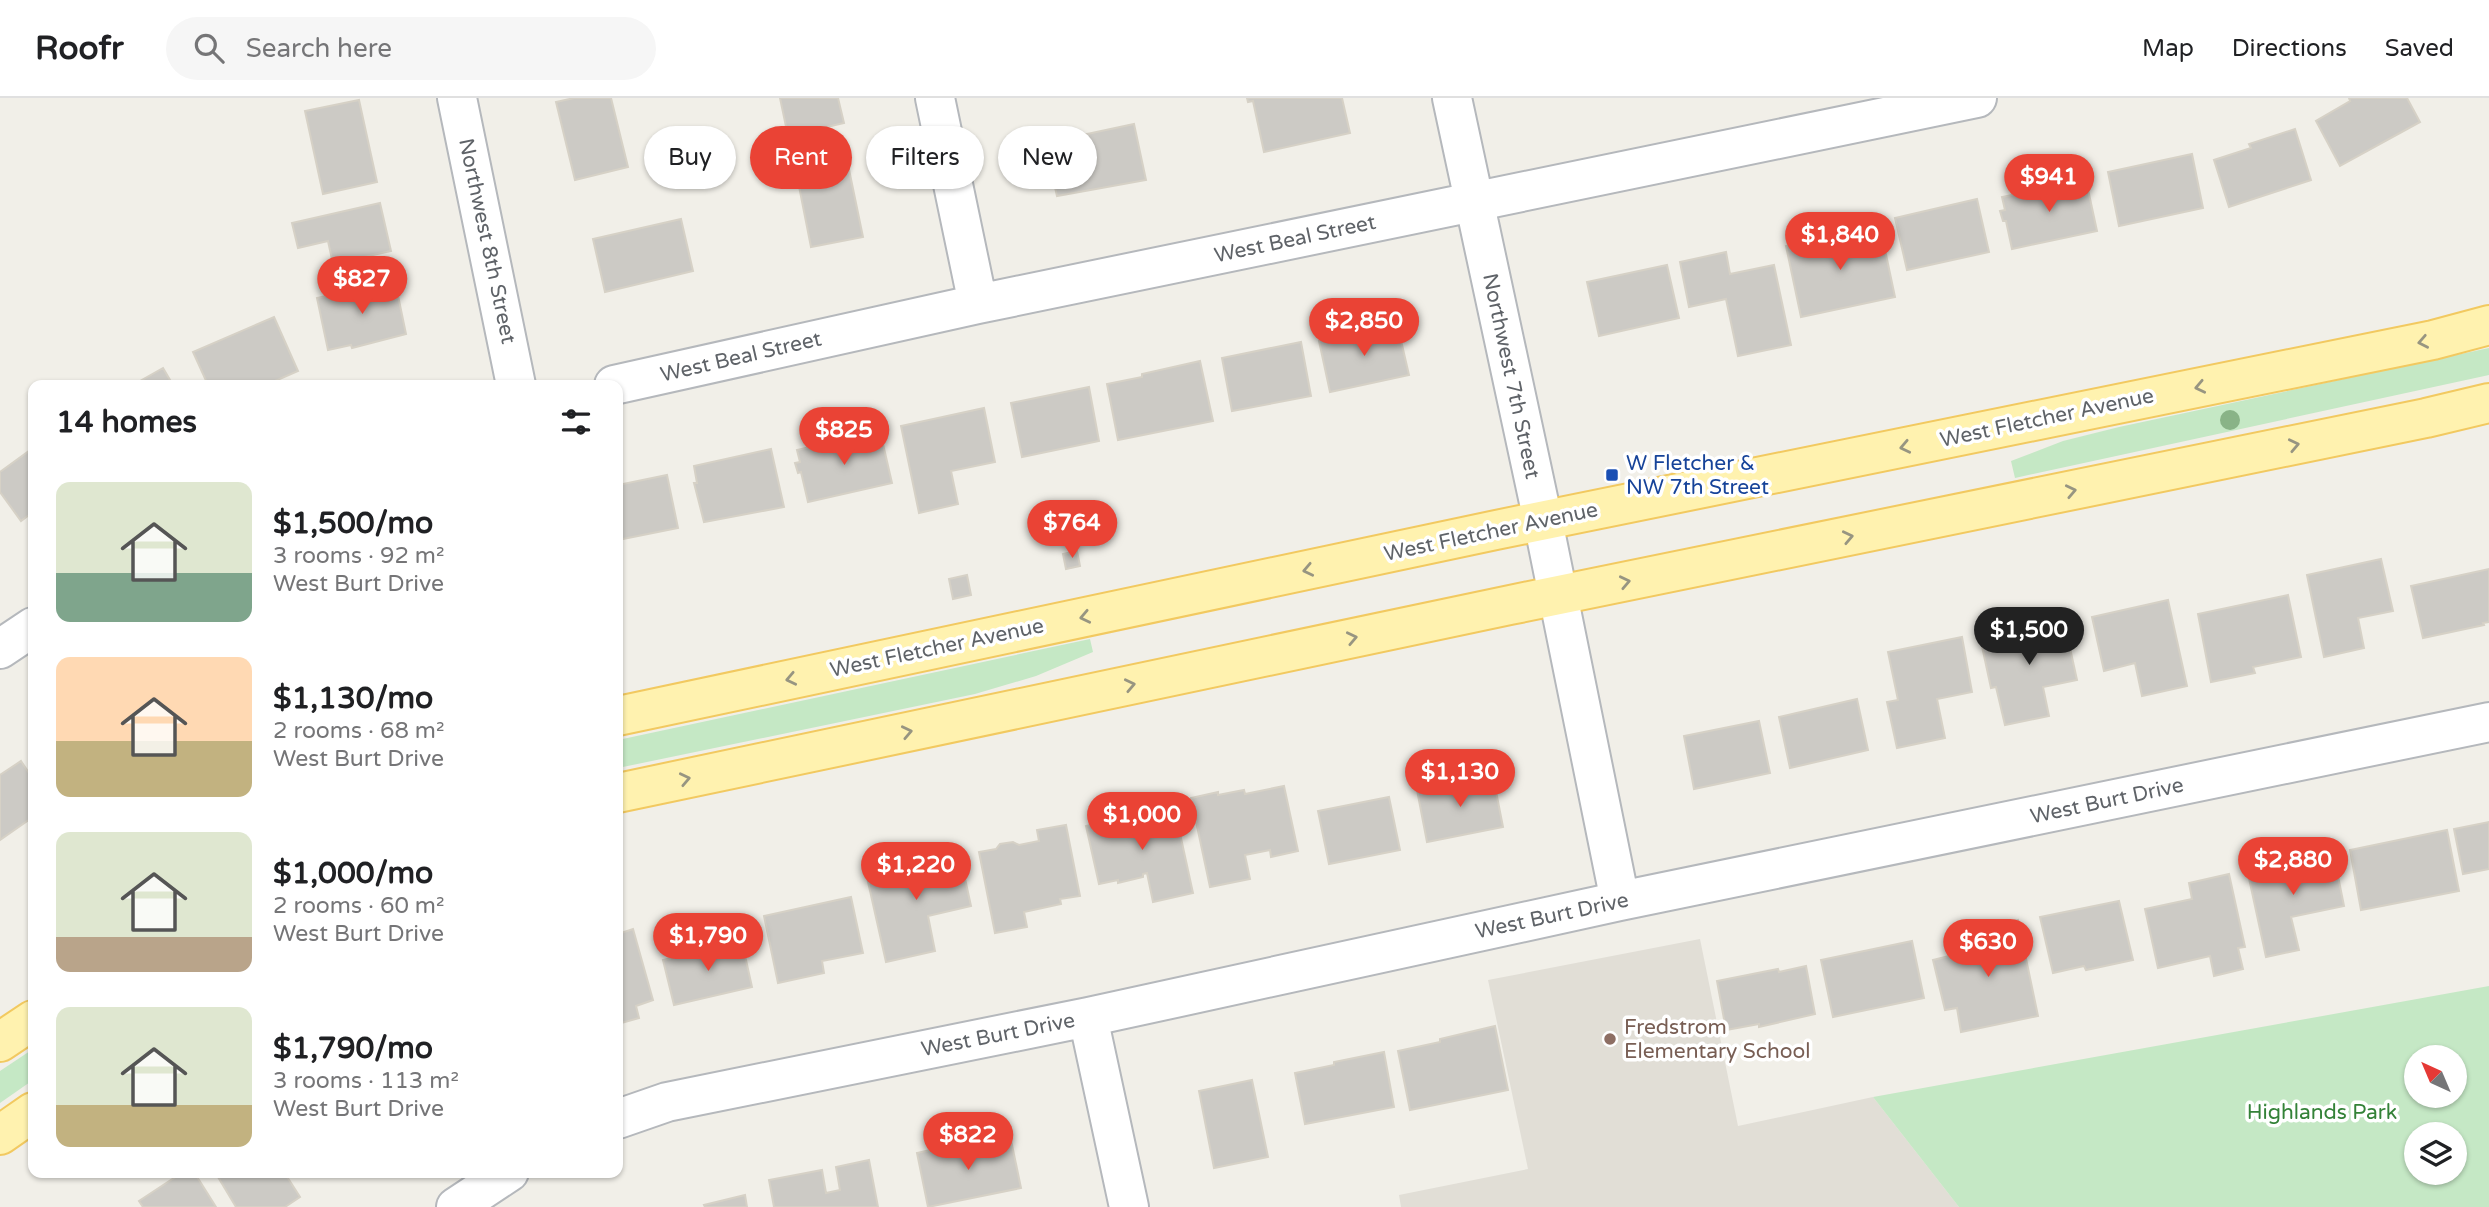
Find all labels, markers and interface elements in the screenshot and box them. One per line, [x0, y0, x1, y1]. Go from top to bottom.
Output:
search box [166, 17, 656, 80]
text: Roofr [35, 29, 124, 68]
icon: search [190, 29, 228, 67]
text: Search here [246, 33, 392, 64]
text: Map [2142, 34, 2194, 63]
text: Directions [2232, 34, 2347, 63]
text: Saved [2385, 34, 2454, 63]
chip: Buy [644, 126, 736, 189]
chip: Rent [750, 126, 852, 189]
chip: Filters [866, 126, 984, 189]
chip: New [998, 126, 1097, 189]
street label: Northwest 8th Street [453, 136, 521, 346]
pin: $941 [2008, 155, 2090, 214]
text: $941 [2020, 163, 2078, 191]
street label: West Beal Street [1212, 210, 1378, 268]
pin: $1,840 [1783, 212, 1897, 272]
text: $1,840 [1801, 221, 1879, 249]
pin: $827 [321, 256, 403, 316]
text: $827 [333, 265, 391, 293]
street label: Northwest 7th Street [1477, 271, 1545, 481]
pin: $2,850 [1307, 299, 1421, 358]
text: $2,850 [1325, 307, 1403, 335]
street label: West Beal Street [658, 326, 824, 388]
one-way arrow [2417, 334, 2429, 349]
one-way arrow [2194, 378, 2206, 393]
street label: West Fletcher Avenue [1938, 383, 2156, 453]
icon: filters [557, 403, 595, 441]
text: 14 homes [56, 404, 197, 441]
pin: $825 [803, 408, 885, 467]
text: $825 [815, 416, 873, 444]
one-way arrow [1899, 438, 1911, 453]
one-way arrow [2288, 439, 2300, 454]
place label: W Fletcher & NW 7th Street [1626, 451, 1769, 500]
marker: W Fletcher & NW 7th Street [1604, 467, 1620, 483]
one-way arrow [2065, 484, 2077, 499]
street label: West Fletcher Avenue [1382, 497, 1600, 567]
pin: $764 [1031, 500, 1113, 560]
text: $1,500/mo [273, 505, 433, 542]
text: $764 [1043, 509, 1101, 537]
icon: home [112, 510, 196, 594]
one-way arrow [1842, 530, 1854, 545]
text: 3 rooms · 92 m² [273, 542, 444, 570]
one-way arrow [1302, 561, 1314, 576]
text: West Burt Drive [273, 570, 444, 598]
one-way arrow [1619, 576, 1631, 591]
one-way arrow [1079, 608, 1091, 623]
pin: $1,500 [1972, 608, 2086, 667]
street label: West Fletcher Avenue [828, 613, 1046, 683]
text: $1,500 [1990, 616, 2068, 644]
one-way arrow [1346, 632, 1358, 647]
one-way arrow [785, 671, 797, 685]
one-way arrow [1124, 679, 1136, 694]
text: $1,130/mo [273, 680, 433, 717]
icon: home [112, 685, 196, 769]
text: 2 rooms · 68 m² [273, 717, 444, 745]
one-way arrow [901, 725, 913, 740]
text: West Burt Drive [273, 745, 444, 773]
pin: $1,130 [1403, 750, 1517, 809]
text: $1,130 [1421, 758, 1499, 786]
one-way arrow [679, 772, 691, 787]
street label: West Burt Drive [2028, 773, 2186, 829]
pin: $1,000 [1085, 792, 1199, 852]
text: $1,000 [1103, 801, 1181, 829]
pin: $2,880 [2236, 838, 2350, 897]
pin: $1,220 [859, 842, 973, 902]
text: $2,880 [2254, 846, 2332, 874]
text: $1,220 [877, 851, 955, 879]
text: $1,000/mo [273, 855, 433, 892]
icon: home [112, 860, 196, 944]
street label: West Burt Drive [1473, 888, 1631, 944]
text: 2 rooms · 60 m² [273, 892, 444, 920]
pin: $1,790 [651, 914, 765, 973]
text: West Burt Drive [273, 920, 444, 948]
pin: $630 [1947, 920, 2029, 979]
text: $1,790 [669, 922, 747, 950]
text: $630 [1959, 928, 2017, 956]
street label: West Burt Drive [919, 1008, 1077, 1062]
place label: Fredstrom Elementary School [1624, 1015, 1811, 1064]
text: $1,790/mo [273, 1030, 433, 1067]
marker: Fredstrom Elementary School [1602, 1031, 1618, 1047]
icon: home [112, 1035, 196, 1119]
north arrow [2404, 1045, 2468, 1108]
map controls [2404, 1045, 2467, 1185]
text: 3 rooms · 113 m² [273, 1067, 459, 1095]
text: West Burt Drive [273, 1095, 444, 1123]
park label: Highlands Park [2247, 1100, 2397, 1125]
pin: $822 [927, 1112, 1009, 1172]
text: $822 [939, 1121, 997, 1149]
button: layers [2404, 1122, 2467, 1185]

